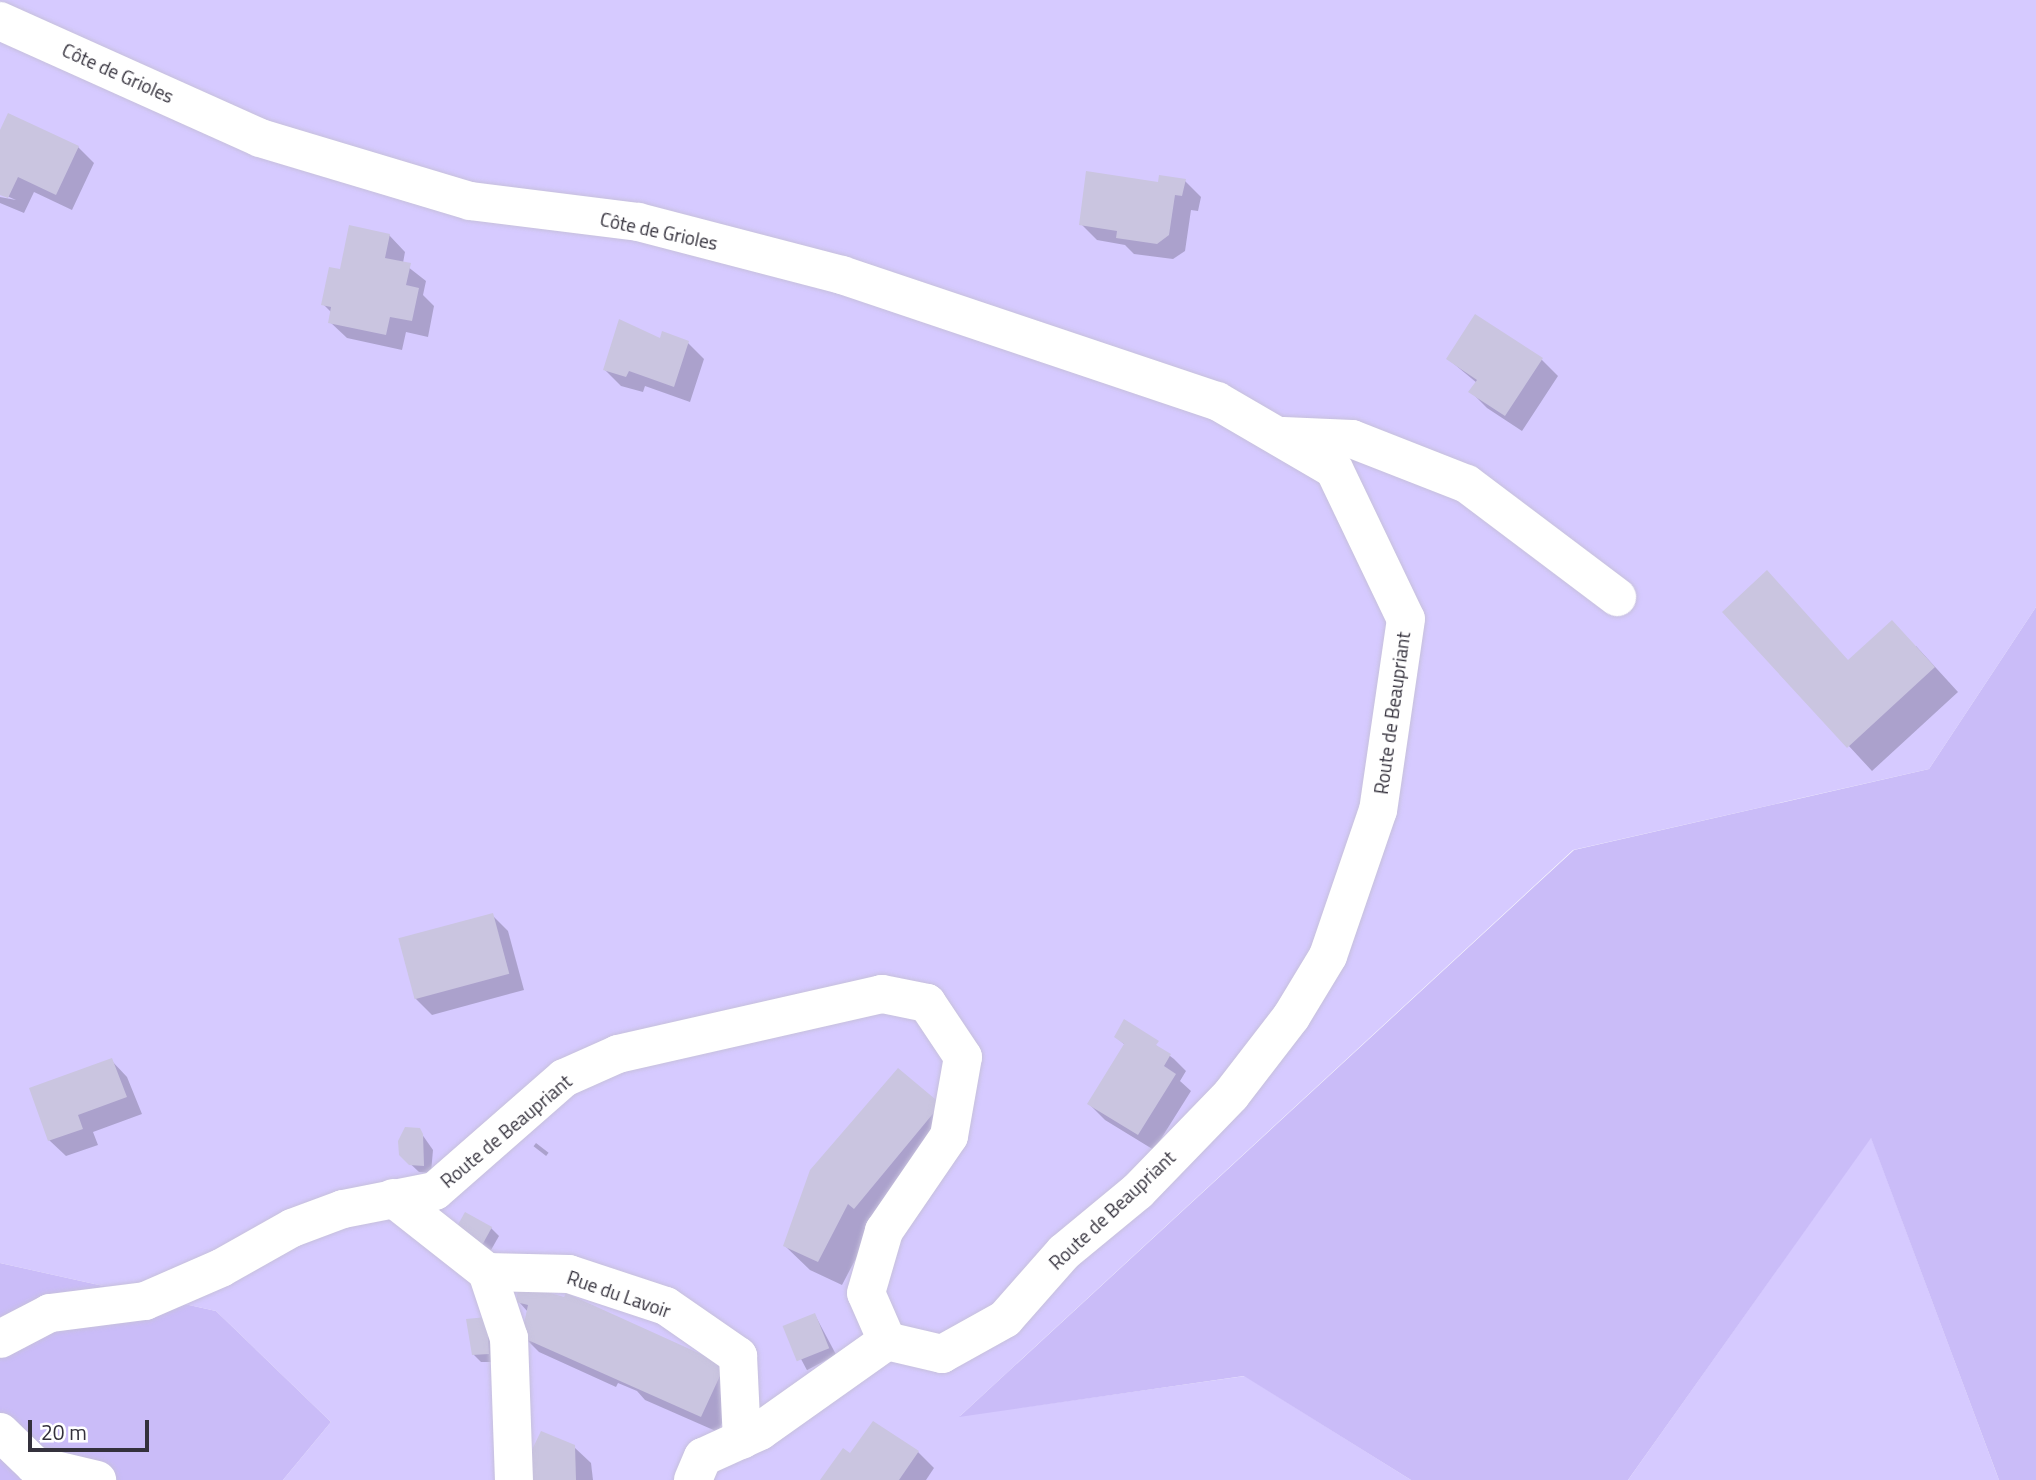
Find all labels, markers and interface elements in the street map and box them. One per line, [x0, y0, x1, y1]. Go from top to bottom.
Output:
street label: Côte de Grioles [59, 38, 177, 108]
street label: Côte de Grioles [598, 207, 720, 255]
street label: Route de Beaupriant [1369, 630, 1415, 796]
street label: Route de Beaupriant [436, 1070, 576, 1192]
street label: Route de Beaupriant [1044, 1146, 1180, 1274]
street label: Rue du Lavoir [564, 1266, 674, 1322]
scale bar [32, 1406, 152, 1450]
text: 20 m [41, 1416, 87, 1448]

